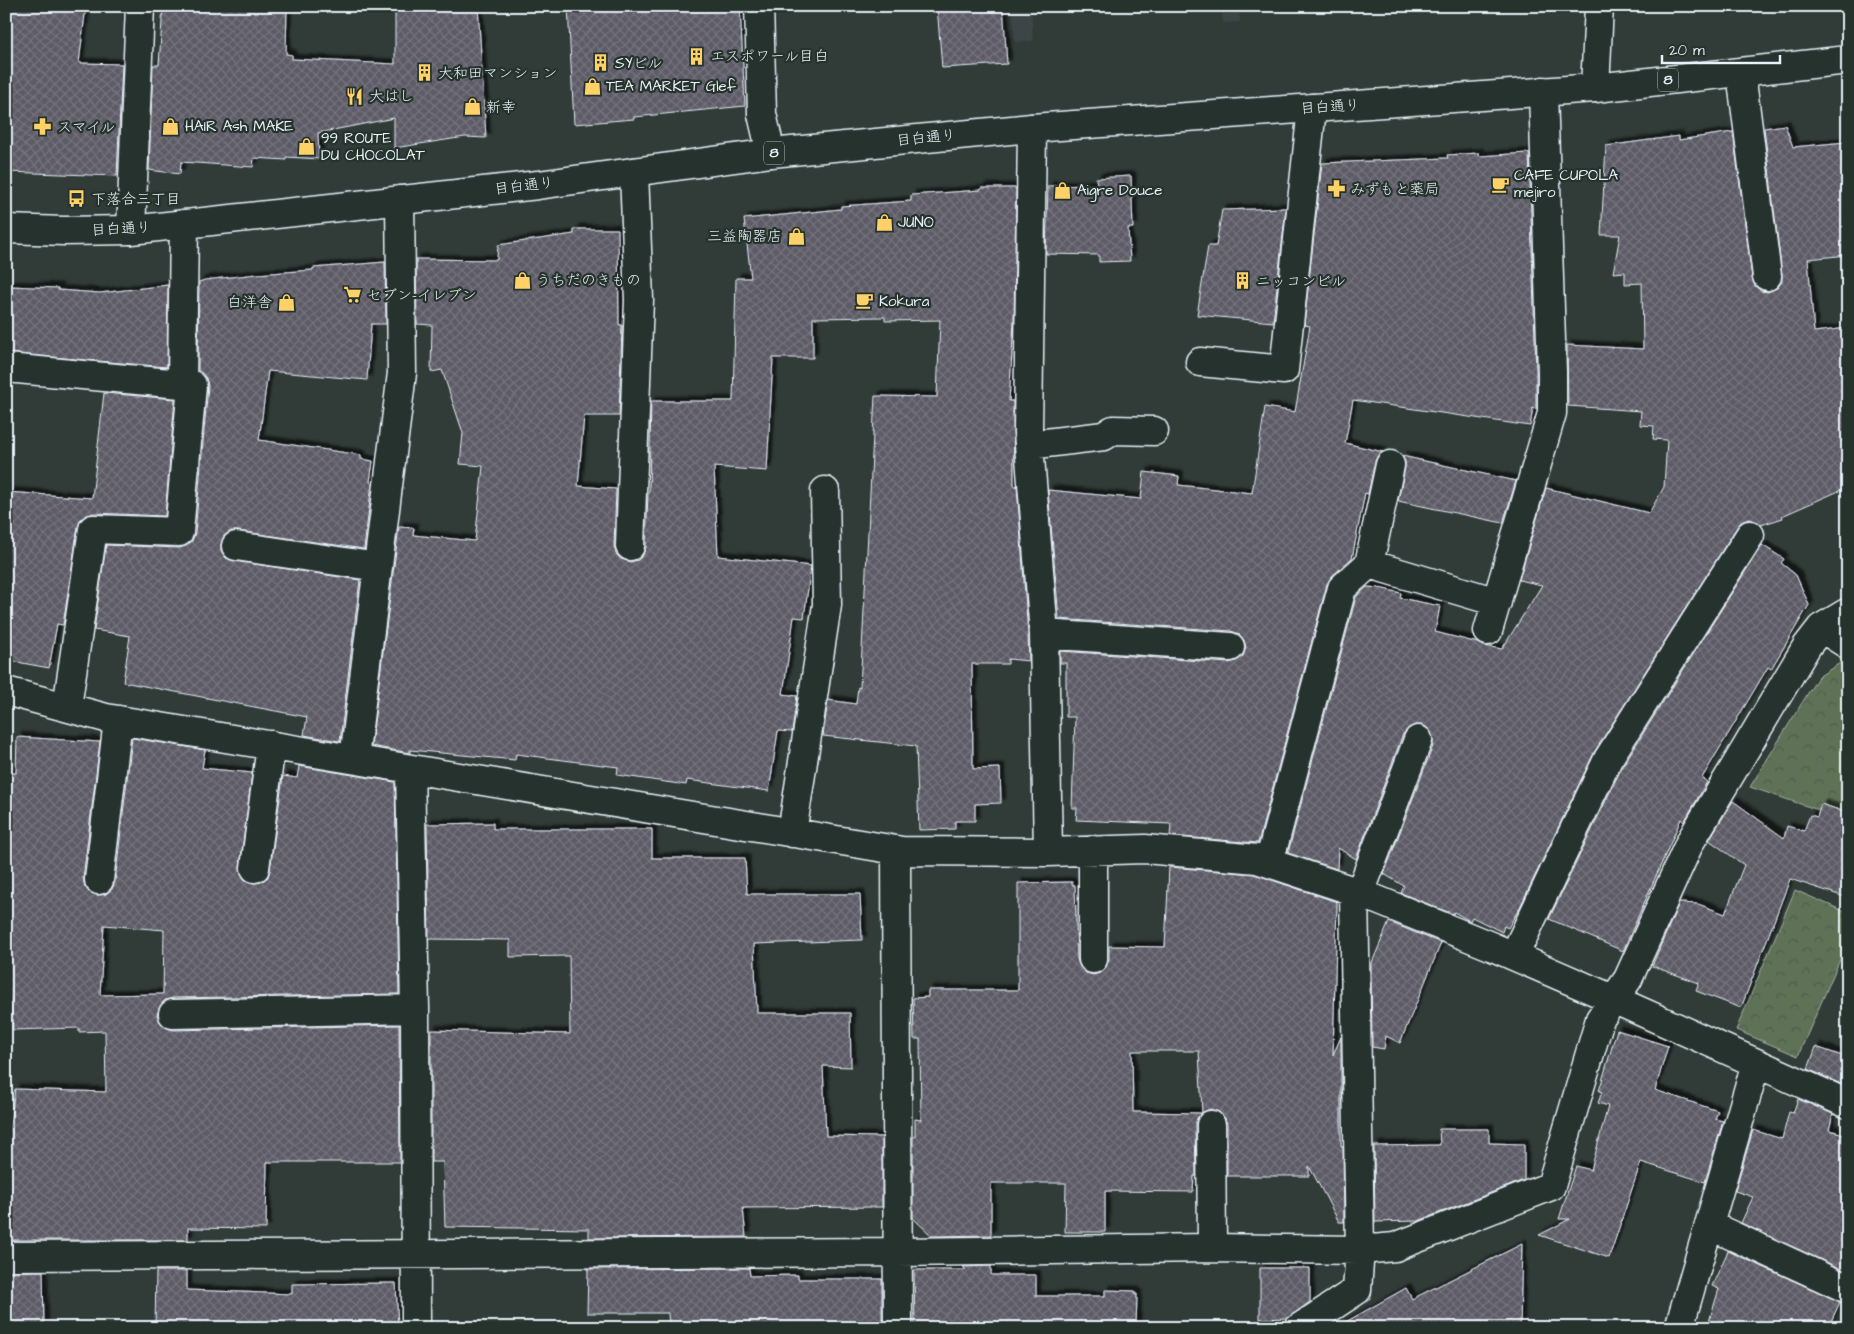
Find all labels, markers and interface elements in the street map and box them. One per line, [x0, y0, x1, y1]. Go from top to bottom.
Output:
scale bar [1662, 32, 1779, 64]
text: 20 m [1669, 40, 1705, 61]
building icon: エスポワール目白 [686, 46, 706, 66]
place label: エスポワール目白 [710, 46, 829, 67]
building icon: SYビル [591, 53, 611, 73]
place label: SYビル [615, 53, 662, 74]
building icon: 大和田マンション [414, 63, 434, 83]
place label: 大和田マンション [438, 63, 557, 84]
road number: 8 [1658, 68, 1678, 92]
shop icon: TEA MARKET Glef [582, 76, 602, 96]
place label: TEA MARKET Glef [606, 76, 736, 97]
restaurant icon: 大はし [345, 86, 365, 106]
place label: 大はし [369, 86, 414, 107]
street label: 目白通り [1299, 94, 1361, 120]
shop icon: 新幸 [462, 97, 482, 117]
place label: 新幸 [486, 97, 516, 118]
shop icon: HAIR Ash MAKE [161, 116, 181, 136]
place label: HAIR Ash MAKE [185, 116, 293, 137]
pharmacy icon: スマイル [33, 117, 53, 137]
place label: スマイル [57, 117, 115, 138]
street label: 目白通り [895, 124, 957, 152]
place label: 99 ROUTE DU CHOCOLAT [321, 128, 426, 166]
shop icon: 99 ROUTE DU CHOCOLAT [297, 137, 317, 157]
road number: 8 [764, 142, 784, 164]
place label: CAFE CUPOLA mejiro [1514, 165, 1619, 203]
street label: 目白通り [493, 172, 555, 200]
cafe icon: CAFE CUPOLA mejiro [1490, 174, 1510, 194]
pharmacy icon: みずもと薬局 [1326, 179, 1346, 199]
place label: みずもと薬局 [1350, 179, 1439, 200]
shop icon: Aigre Douce [1053, 180, 1073, 200]
place label: Aigre Douce [1077, 180, 1162, 202]
bus stop icon: 下落合三丁目 [67, 189, 87, 209]
place label: 下落合三丁目 [91, 189, 181, 210]
shop icon: JUNO [874, 212, 894, 232]
place label: JUNO [898, 212, 934, 233]
street label: 目白通り [90, 217, 152, 241]
place label: 三益陶器店 [707, 226, 782, 247]
shop icon: 三益陶器店 [786, 226, 806, 246]
shop icon: うちだのきもの [512, 270, 532, 290]
place label: うちだのきもの [536, 270, 641, 291]
building icon: ニッコンビル [1232, 271, 1252, 291]
place label: ニッコンビル [1256, 271, 1346, 292]
supermarket icon: セブン-イレブン [343, 285, 363, 305]
place label: セブン-イレブン [367, 285, 477, 306]
cafe icon: Kokura [855, 291, 875, 311]
place label: Kokura [879, 291, 930, 312]
place label: 白洋舎 [227, 292, 272, 313]
shop icon: 白洋舎 [276, 292, 296, 312]

